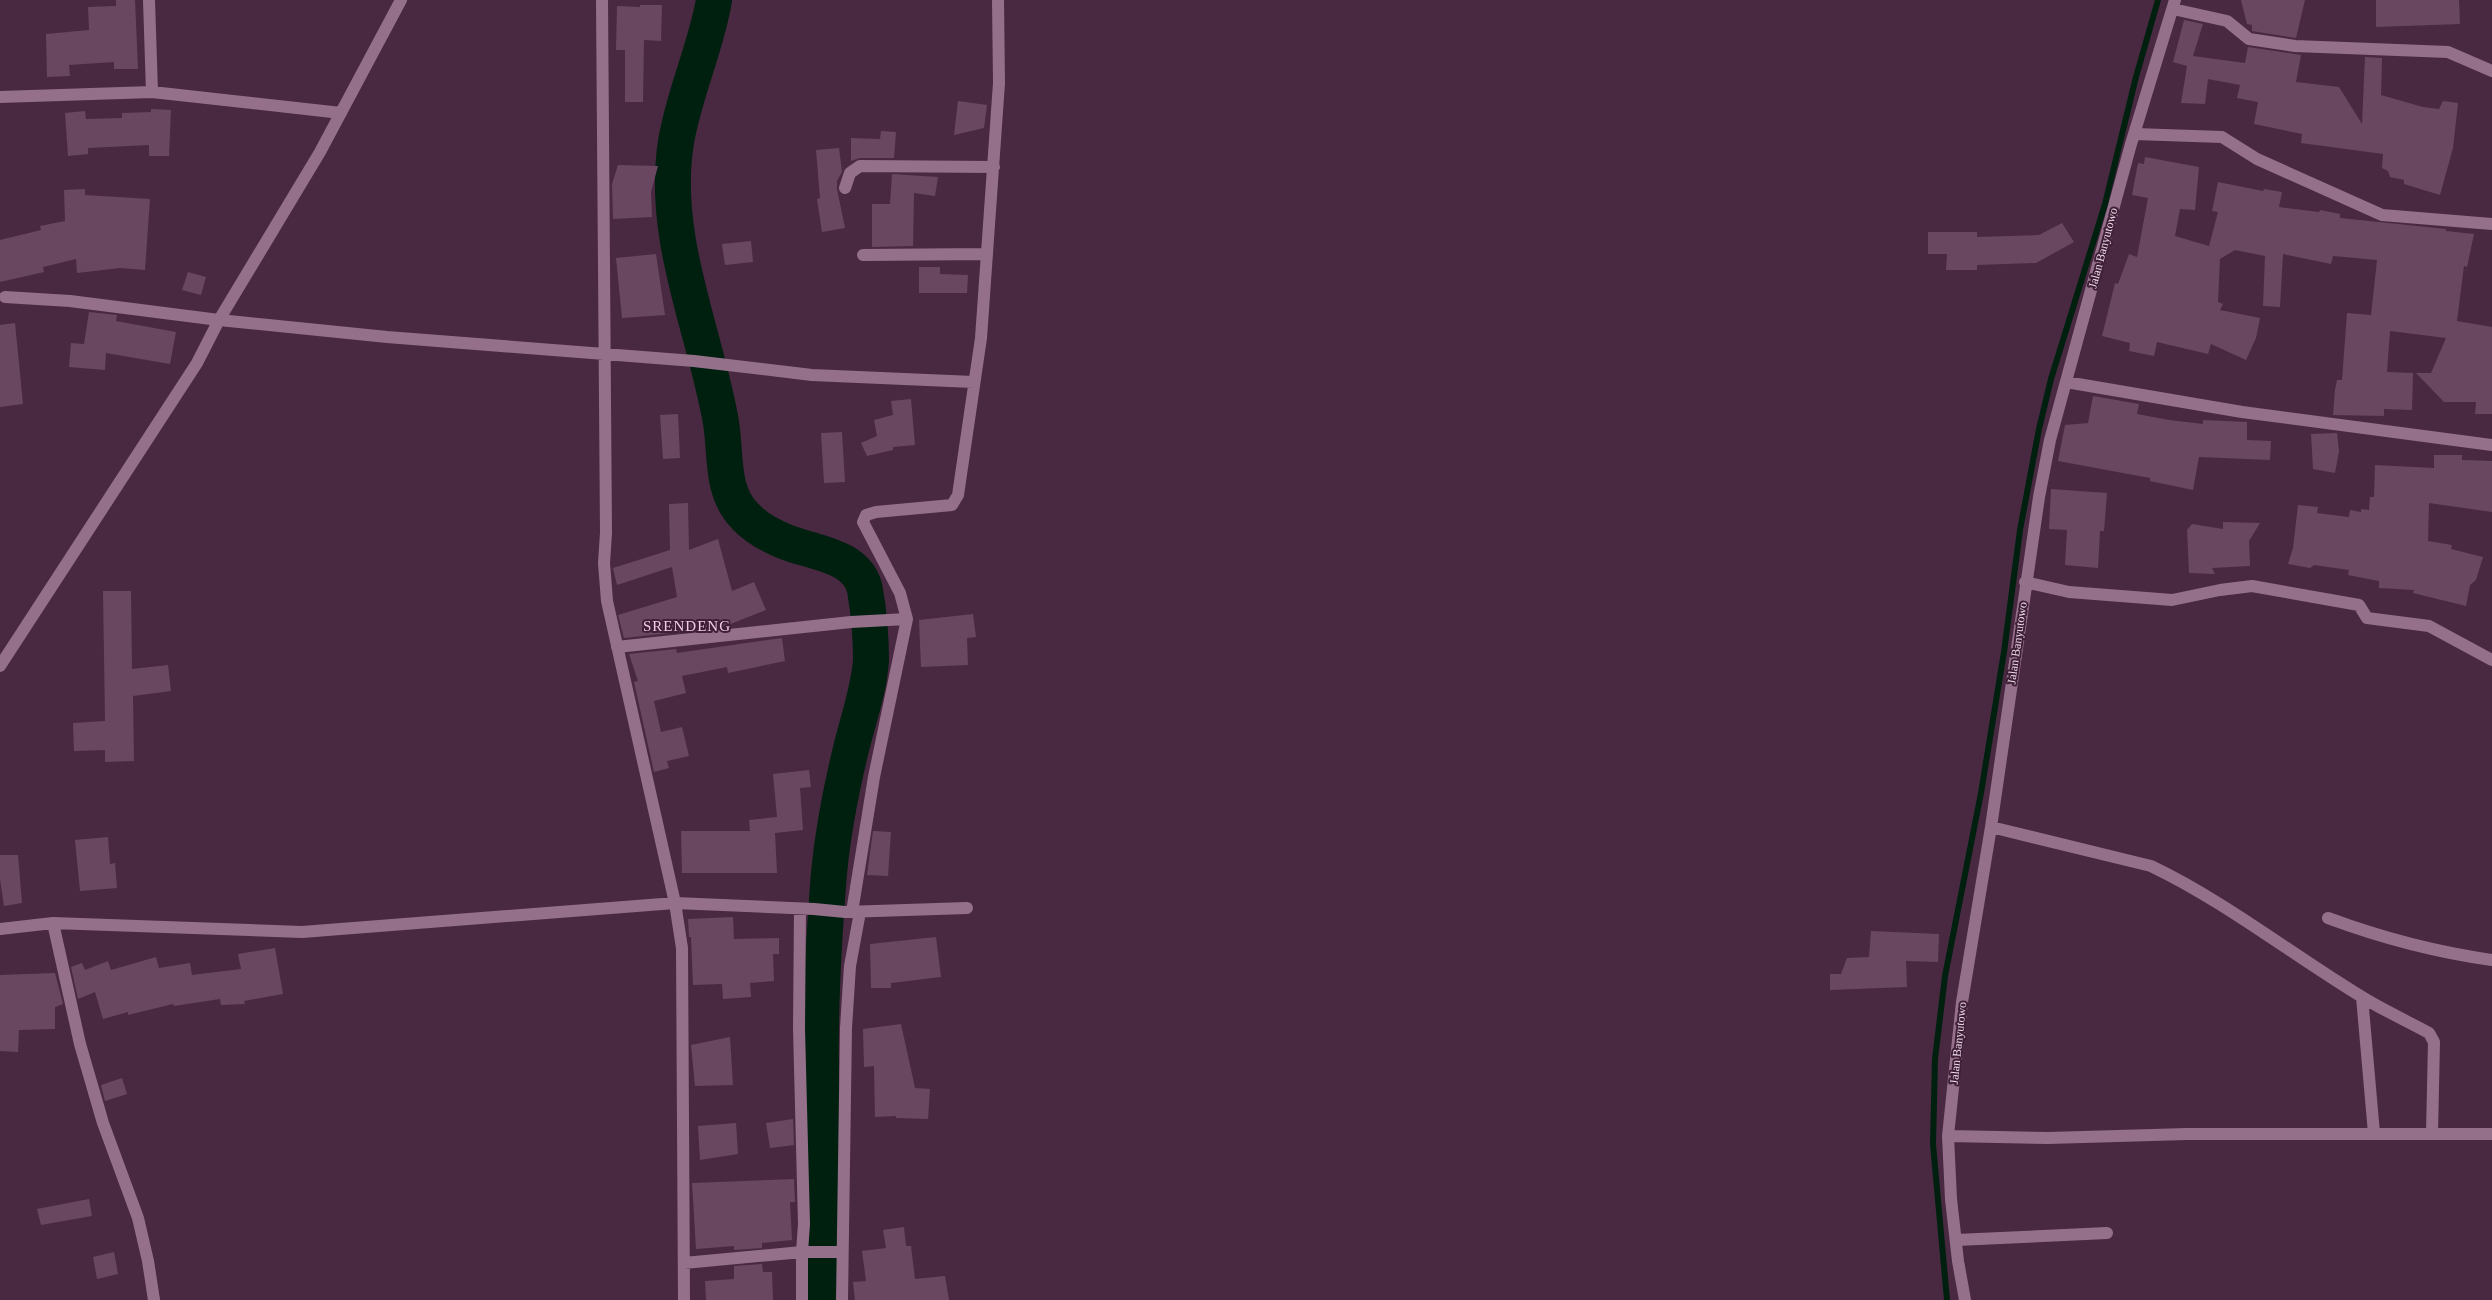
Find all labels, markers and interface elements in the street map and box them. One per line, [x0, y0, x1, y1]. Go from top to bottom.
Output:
street label: Jalan Banyutowo [2085, 206, 2121, 290]
street label: Jalan Banyutowo [2004, 601, 2030, 685]
district label: SRENDENG [643, 618, 731, 634]
street label: Jalan Banyutowo [1947, 1001, 1969, 1085]

